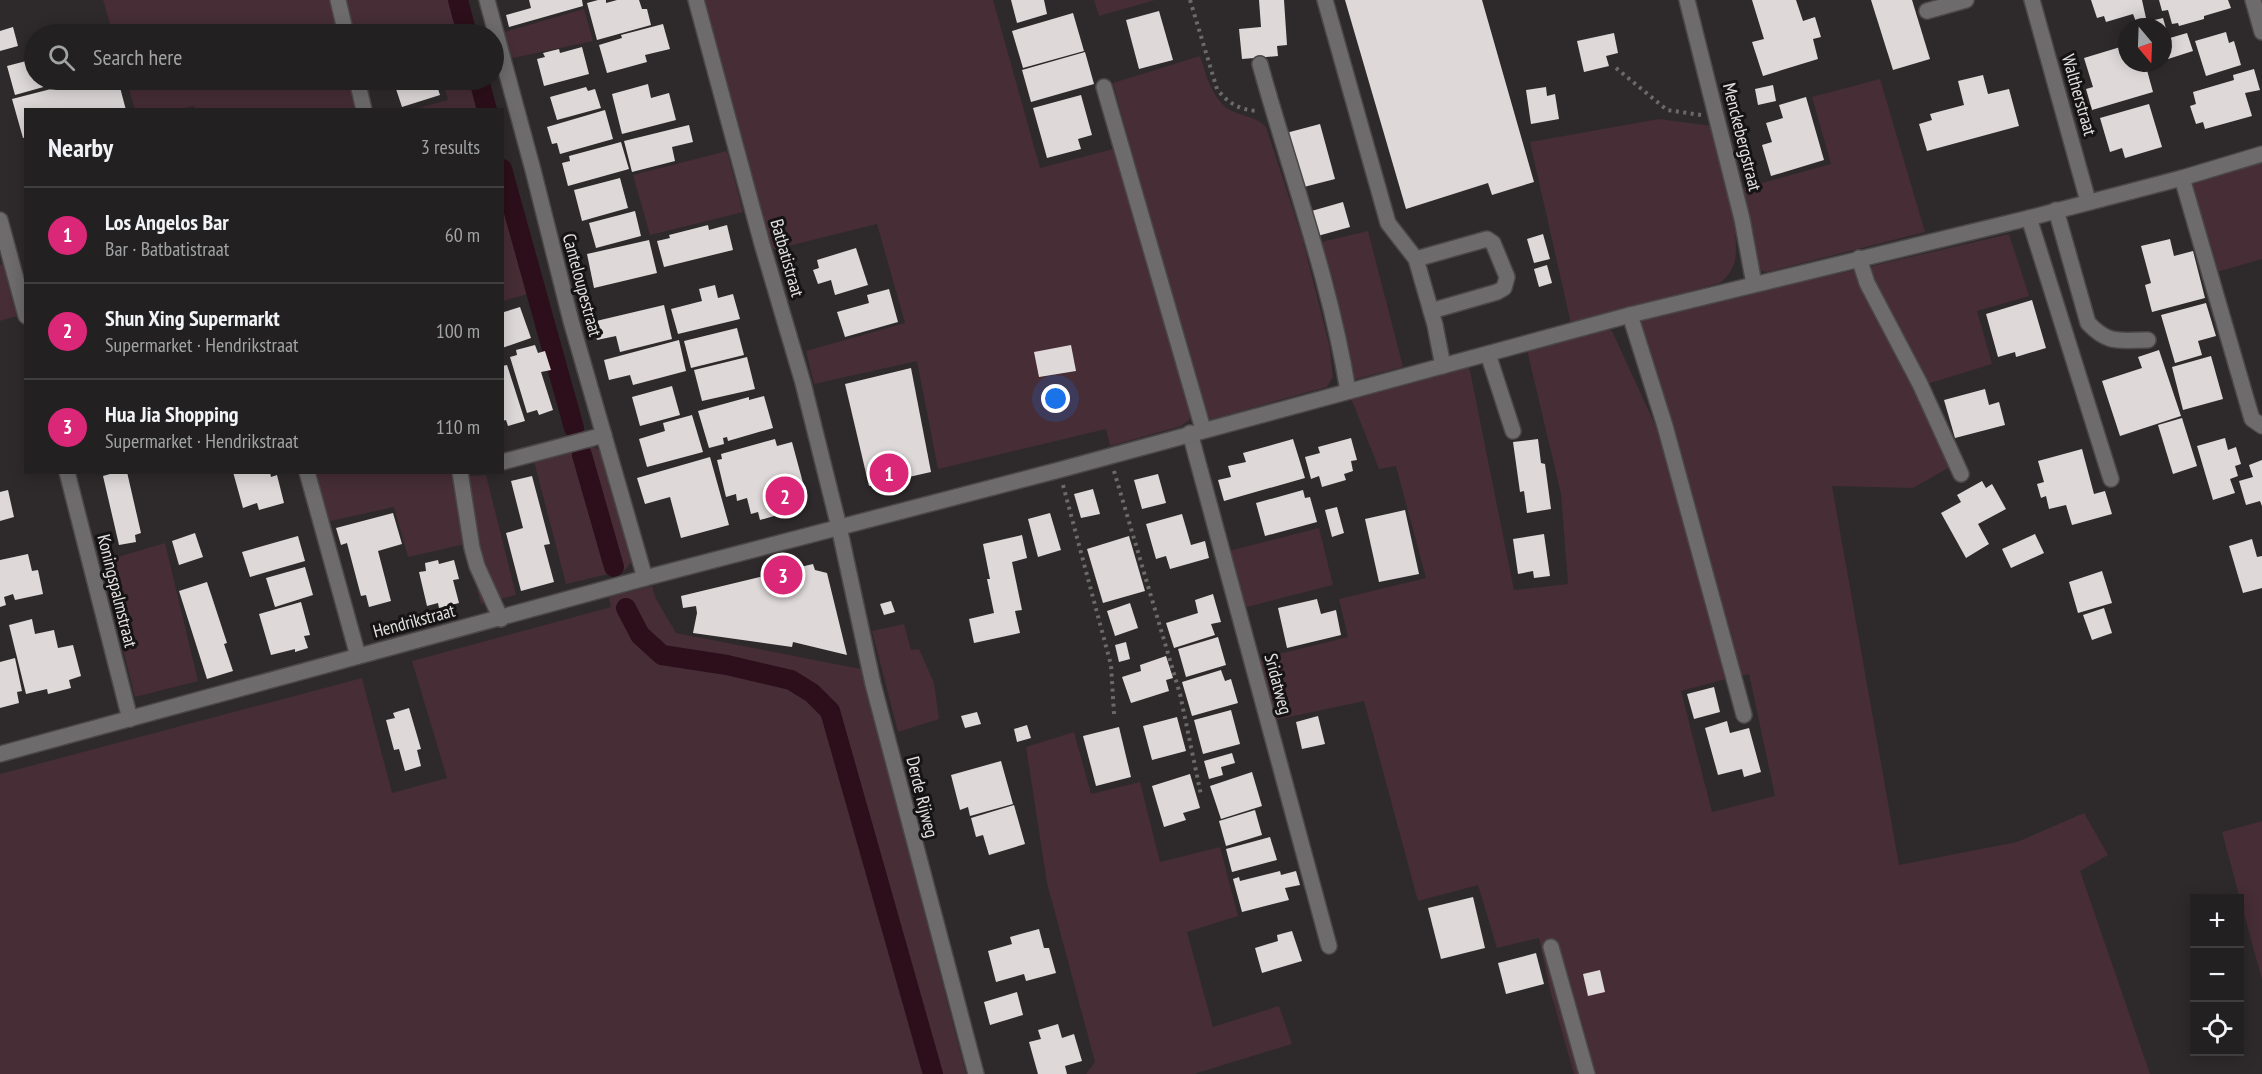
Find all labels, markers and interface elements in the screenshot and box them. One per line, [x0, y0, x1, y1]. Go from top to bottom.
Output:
north arrow [2118, 18, 2172, 72]
search box [24, 24, 504, 90]
icon: search [45, 41, 78, 74]
text: Search here [93, 43, 182, 71]
street label: Waltherstraat [2057, 52, 2102, 138]
street label: Menckebergstraat [1718, 80, 1767, 193]
text: Nearby [48, 131, 113, 164]
text: 3 results [421, 134, 480, 160]
text: Los Angelos Bar [105, 208, 229, 236]
street label: Batbatistraat [765, 216, 810, 299]
text: 1 [63, 222, 72, 248]
text: 60 m [445, 222, 480, 248]
street label: Canteloupestraat [558, 231, 607, 339]
text: Bar · Batbatistraat [105, 236, 229, 262]
text: Shun Xing Supermarkt [105, 304, 280, 332]
text: 2 [63, 318, 72, 344]
text: 100 m [436, 318, 480, 344]
text: Supermarket · Hendrikstraat [105, 332, 298, 358]
your location [1041, 384, 1070, 413]
text: Hua Jia Shopping [105, 400, 239, 428]
text: 3 [63, 414, 72, 440]
text: 110 m [436, 414, 480, 440]
text: Supermarket · Hendrikstraat [105, 428, 298, 454]
pin: 1 [870, 450, 908, 496]
pin: 2 [766, 474, 804, 518]
street label: Koningspalmstraat [92, 532, 143, 650]
pin: 3 [764, 552, 802, 598]
street label: Hendrikstraat [370, 599, 457, 642]
street label: Sridatweg [1259, 651, 1298, 717]
street label: Derde Rijweg [901, 754, 944, 840]
map controls [2190, 894, 2244, 1056]
button: + [2190, 894, 2244, 948]
button: − [2190, 948, 2244, 1002]
button: locate [2190, 1002, 2244, 1056]

